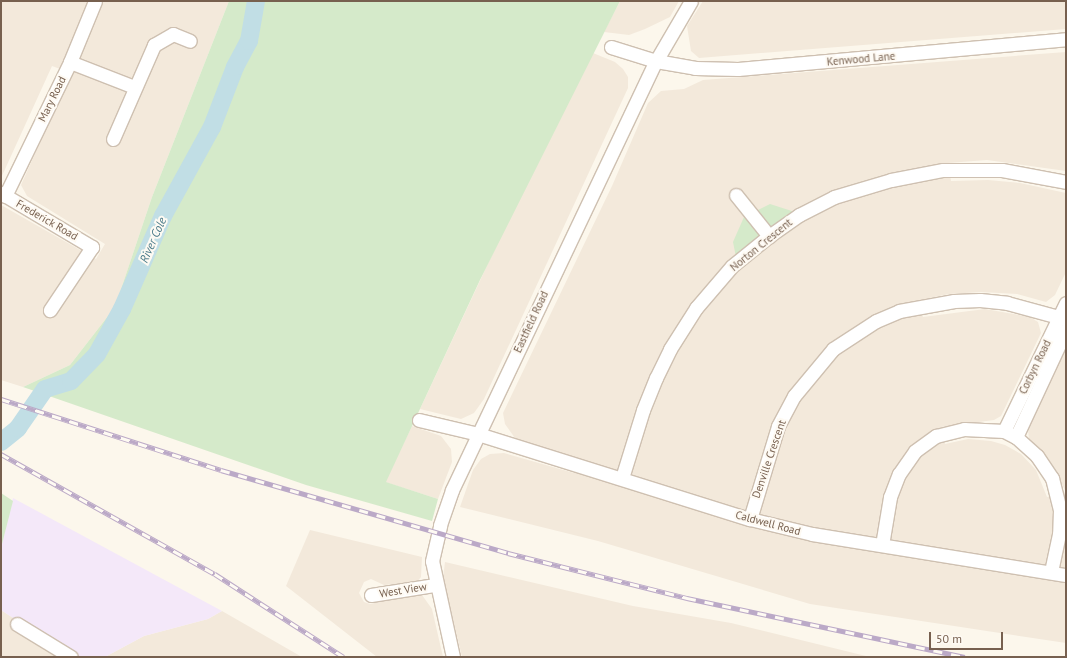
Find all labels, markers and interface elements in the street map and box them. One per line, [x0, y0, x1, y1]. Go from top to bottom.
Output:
street label: Kenwood Lane [826, 49, 896, 69]
street label: Mary Road [35, 74, 69, 124]
street label: Frederick Road [14, 197, 80, 243]
water label: River Cole [137, 215, 169, 265]
street label: Norton Crescent [727, 216, 795, 274]
street label: Eastfield Road [511, 289, 551, 355]
street label: Corbyn Road [1016, 338, 1054, 396]
street label: Denville Crescent [749, 418, 789, 500]
street label: Caldwell Road [734, 508, 802, 538]
street label: West View [378, 580, 428, 600]
scale bar [931, 624, 1005, 650]
text: 50 m [936, 631, 962, 646]

